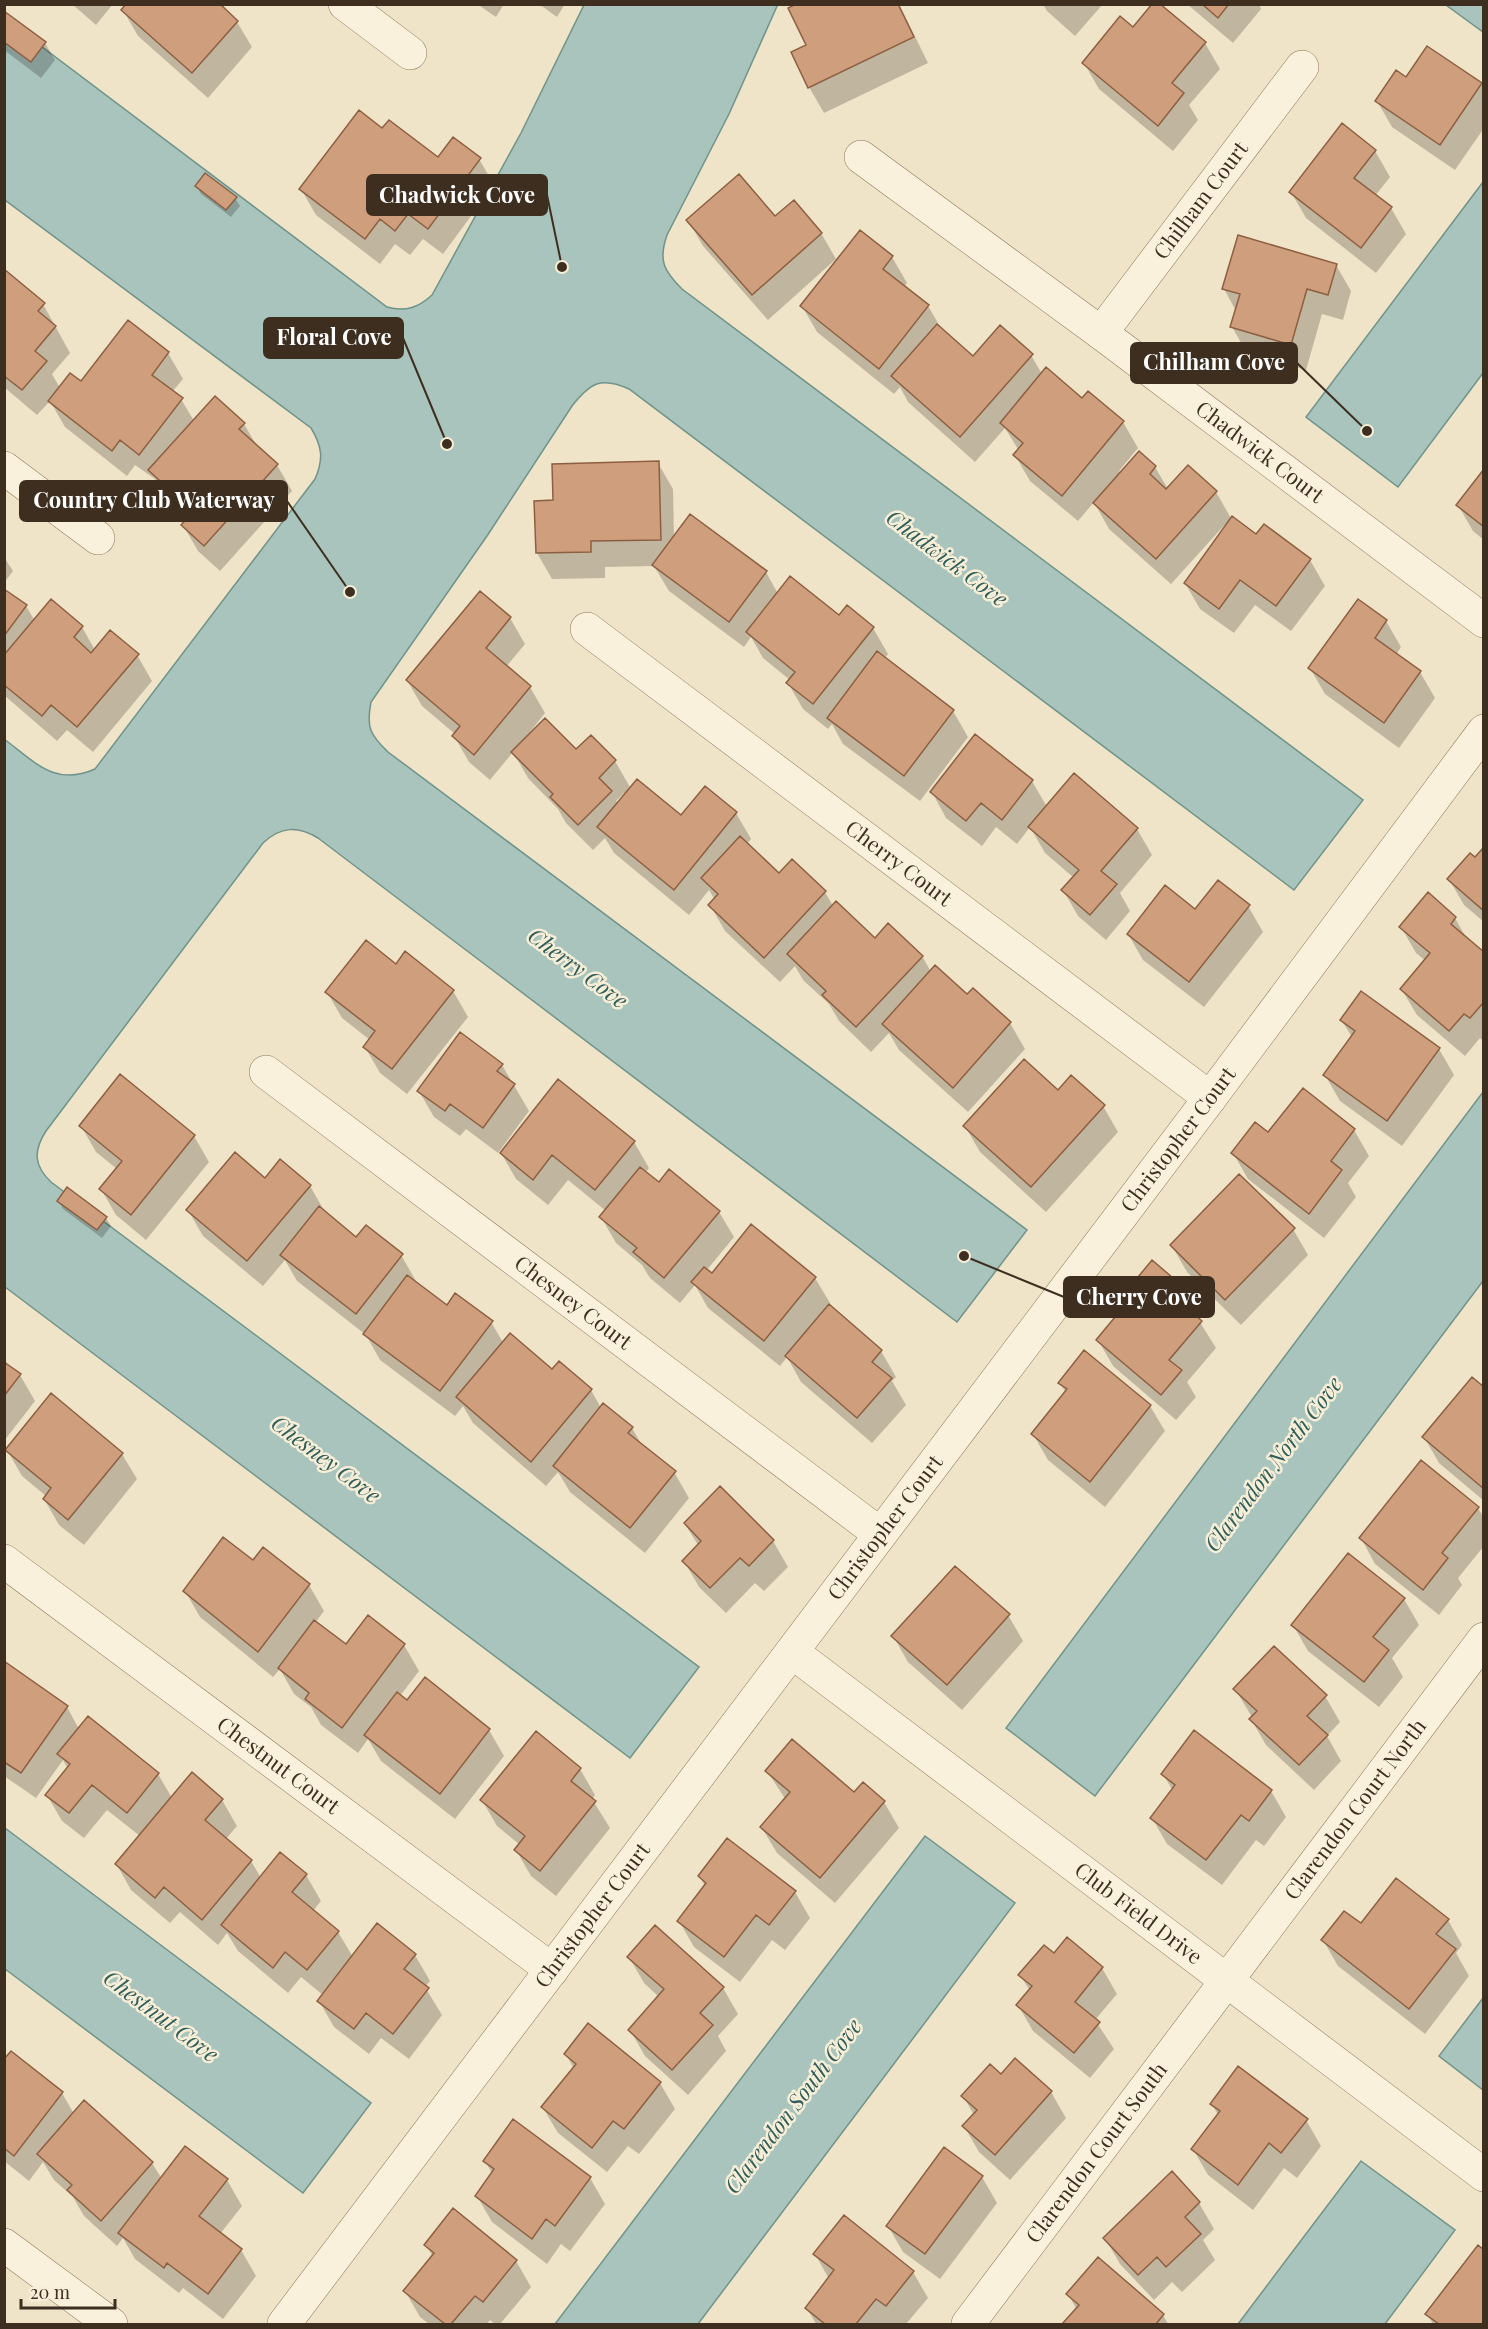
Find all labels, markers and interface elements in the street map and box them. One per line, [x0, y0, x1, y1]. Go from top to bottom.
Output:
street label: Chilham Court [1146, 134, 1253, 264]
callout: Chadwick Cove [367, 175, 547, 215]
text: Chadwick Cove [379, 179, 535, 209]
callout: Floral Cove [264, 318, 403, 358]
text: Floral Cove [276, 321, 392, 351]
callout: Chilham Cove [1131, 343, 1297, 383]
text: Chilham Cove [1143, 346, 1285, 376]
street label: Chadwick Court [1191, 393, 1331, 508]
callout: Country Club Waterway [20, 481, 287, 521]
text: Country Club Waterway [33, 484, 275, 514]
water label: Chadwick Cove [881, 502, 1015, 613]
street label: Cherry Court [841, 813, 959, 912]
water label: Cherry Cove [523, 920, 635, 1015]
street label: Christopher Court [1113, 1060, 1241, 1217]
street label: Chesney Court [510, 1248, 639, 1355]
callout: Cherry Cove [1064, 1277, 1214, 1317]
text: Cherry Cove [1076, 1281, 1202, 1311]
water label: Clarendon North Cove [1197, 1369, 1348, 1557]
water label: Chesney Cove [266, 1407, 388, 1509]
street label: Christopher Court [820, 1448, 948, 1605]
street label: Chestnut Court [212, 1709, 347, 1819]
street label: Clarendon Court North [1277, 1712, 1431, 1905]
street label: Christopher Court [527, 1836, 655, 1992]
street label: Club Field Drive [1070, 1855, 1209, 1969]
water label: Chestnut Cove [98, 1962, 226, 2069]
water label: Clarendon South Cove [717, 2012, 868, 2199]
street label: Clarendon Court South [1018, 2055, 1173, 2248]
scale bar [21, 2272, 116, 2310]
text: 20 m [30, 2280, 70, 2304]

